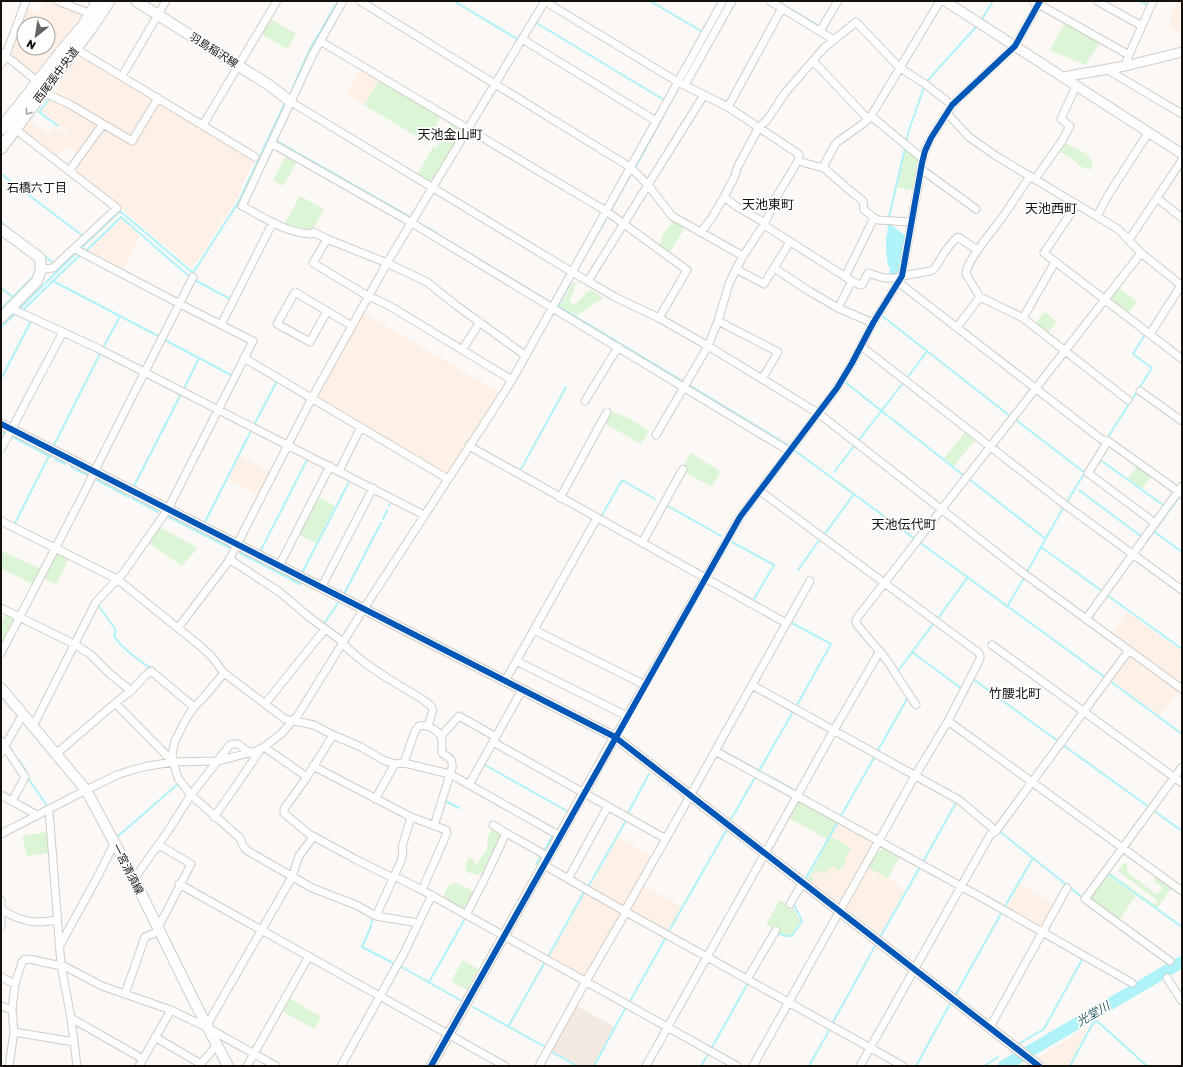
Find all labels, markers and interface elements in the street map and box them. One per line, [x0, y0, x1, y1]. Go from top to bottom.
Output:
north arrow [16, 16, 56, 56]
street label: 羽島稲沢線 [187, 29, 241, 70]
text: N [24, 37, 38, 53]
street label: 西尾張中央道 [31, 44, 81, 105]
one-way arrow [26, 107, 33, 114]
district label: 天池金山町 [417, 126, 483, 142]
district label: 石橋六丁目 [7, 180, 67, 195]
district label: 天池東町 [742, 196, 794, 212]
district label: 天池西町 [1025, 200, 1077, 216]
district label: 天池伝代町 [871, 516, 937, 532]
district label: 竹腰北町 [989, 685, 1041, 701]
street label: 一宮清須線 [110, 841, 147, 896]
water label: 光堂川 [1073, 997, 1114, 1029]

